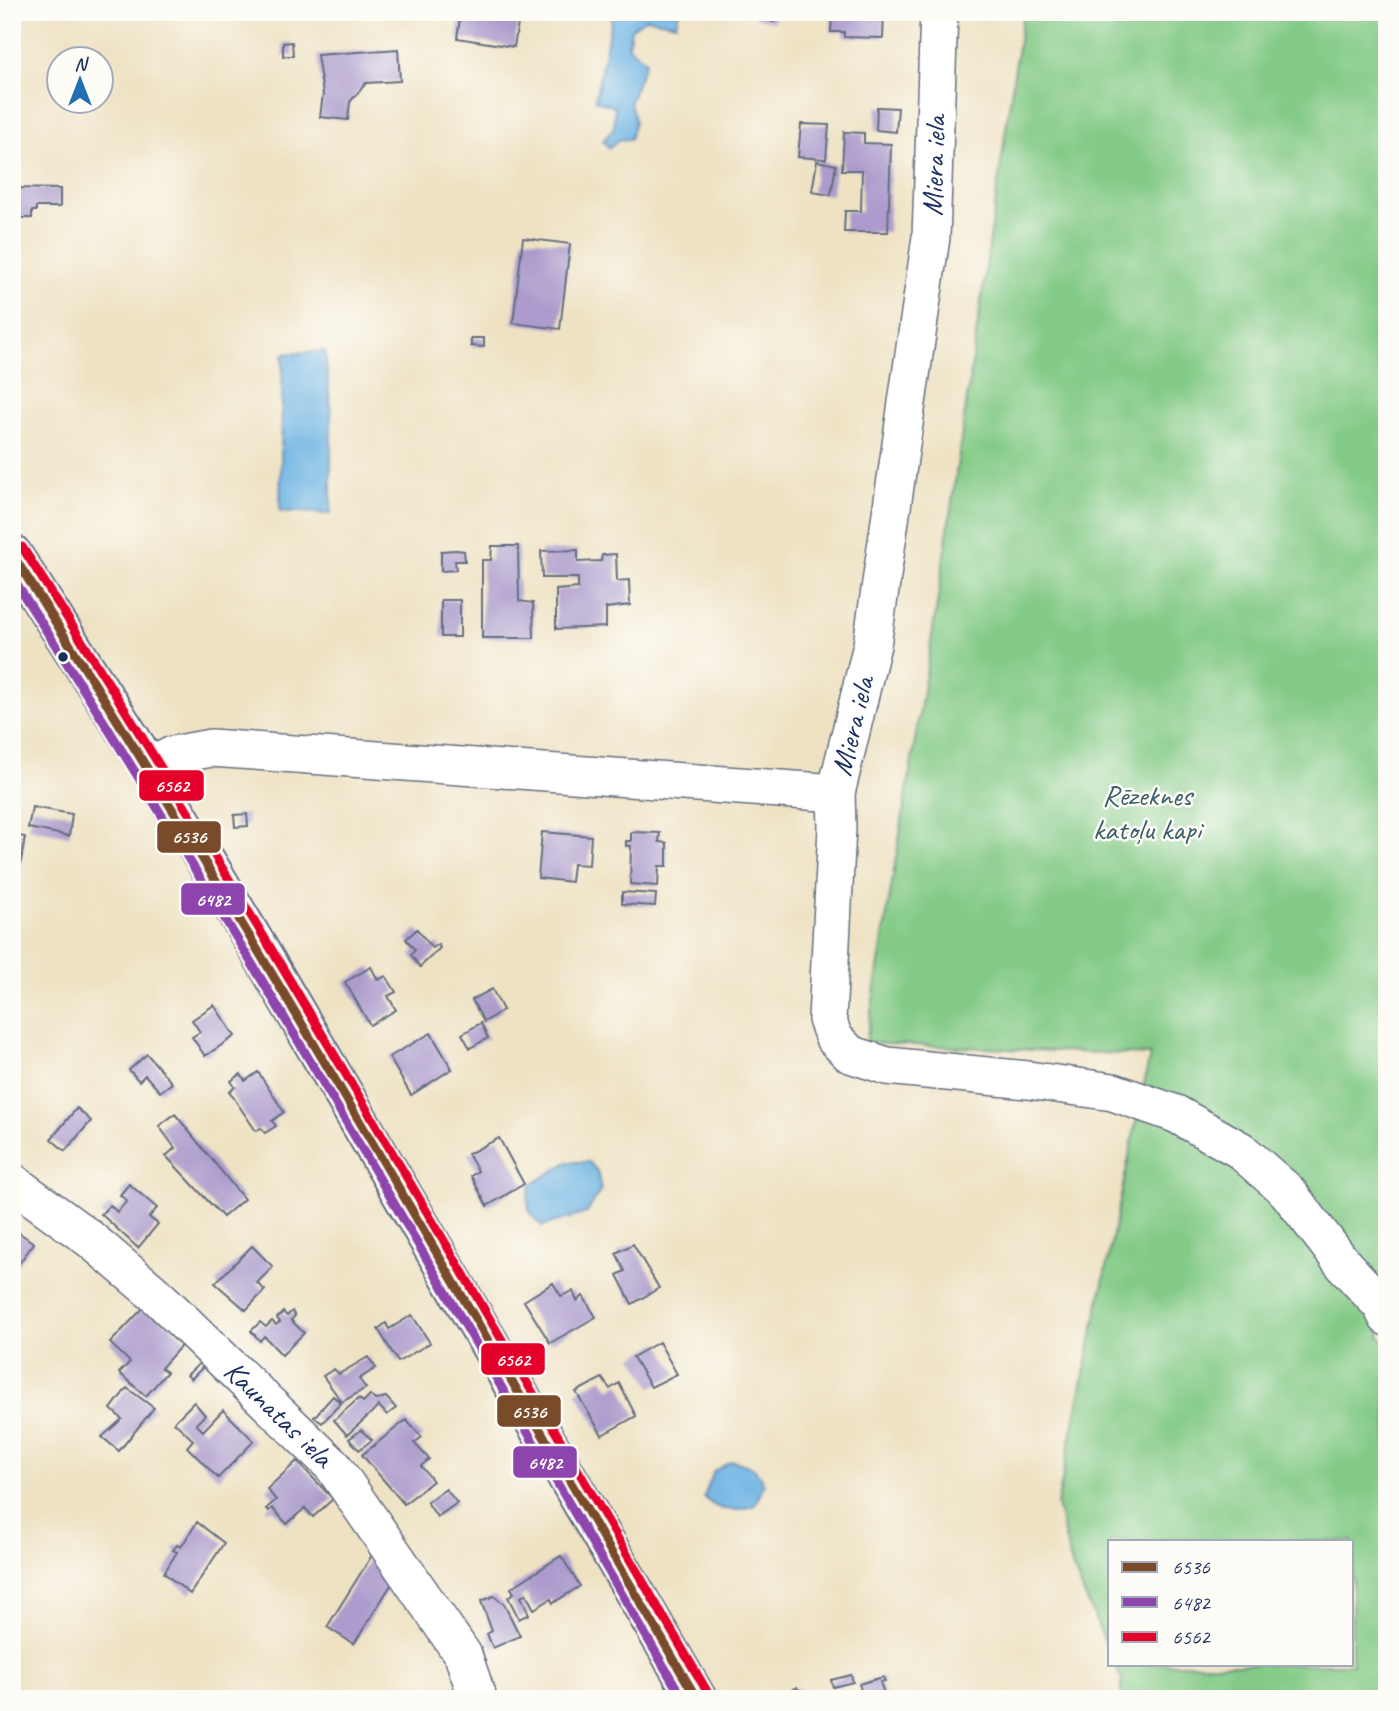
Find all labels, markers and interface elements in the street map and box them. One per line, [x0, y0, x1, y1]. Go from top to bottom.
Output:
north arrow [46, 46, 116, 116]
text: N [74, 52, 89, 76]
street label: Miera iela [913, 112, 954, 217]
unlabelled marker [56, 650, 70, 664]
street label: Miera iela [822, 670, 883, 779]
line badge: 6562 [138, 769, 205, 802]
text: 6562 [155, 774, 192, 798]
park label: Rēzeknes katoļu kapi [1093, 776, 1204, 848]
line badge: 6536 [156, 820, 222, 854]
text: 6536 [172, 825, 208, 849]
line badge: 6482 [180, 882, 246, 916]
text: 6482 [196, 888, 233, 912]
line badge: 6562 [480, 1342, 546, 1376]
text: 6562 [496, 1348, 533, 1372]
street label: Kaunatas iela [216, 1352, 343, 1477]
line badge: 6536 [496, 1394, 562, 1428]
text: 6536 [512, 1400, 548, 1424]
line badge: 6482 [512, 1445, 578, 1479]
text: 6482 [528, 1451, 565, 1475]
legend [1108, 1540, 1354, 1666]
text: 6536 [1172, 1554, 1210, 1580]
text: 6482 [1172, 1590, 1211, 1616]
text: 6562 [1172, 1624, 1211, 1650]

